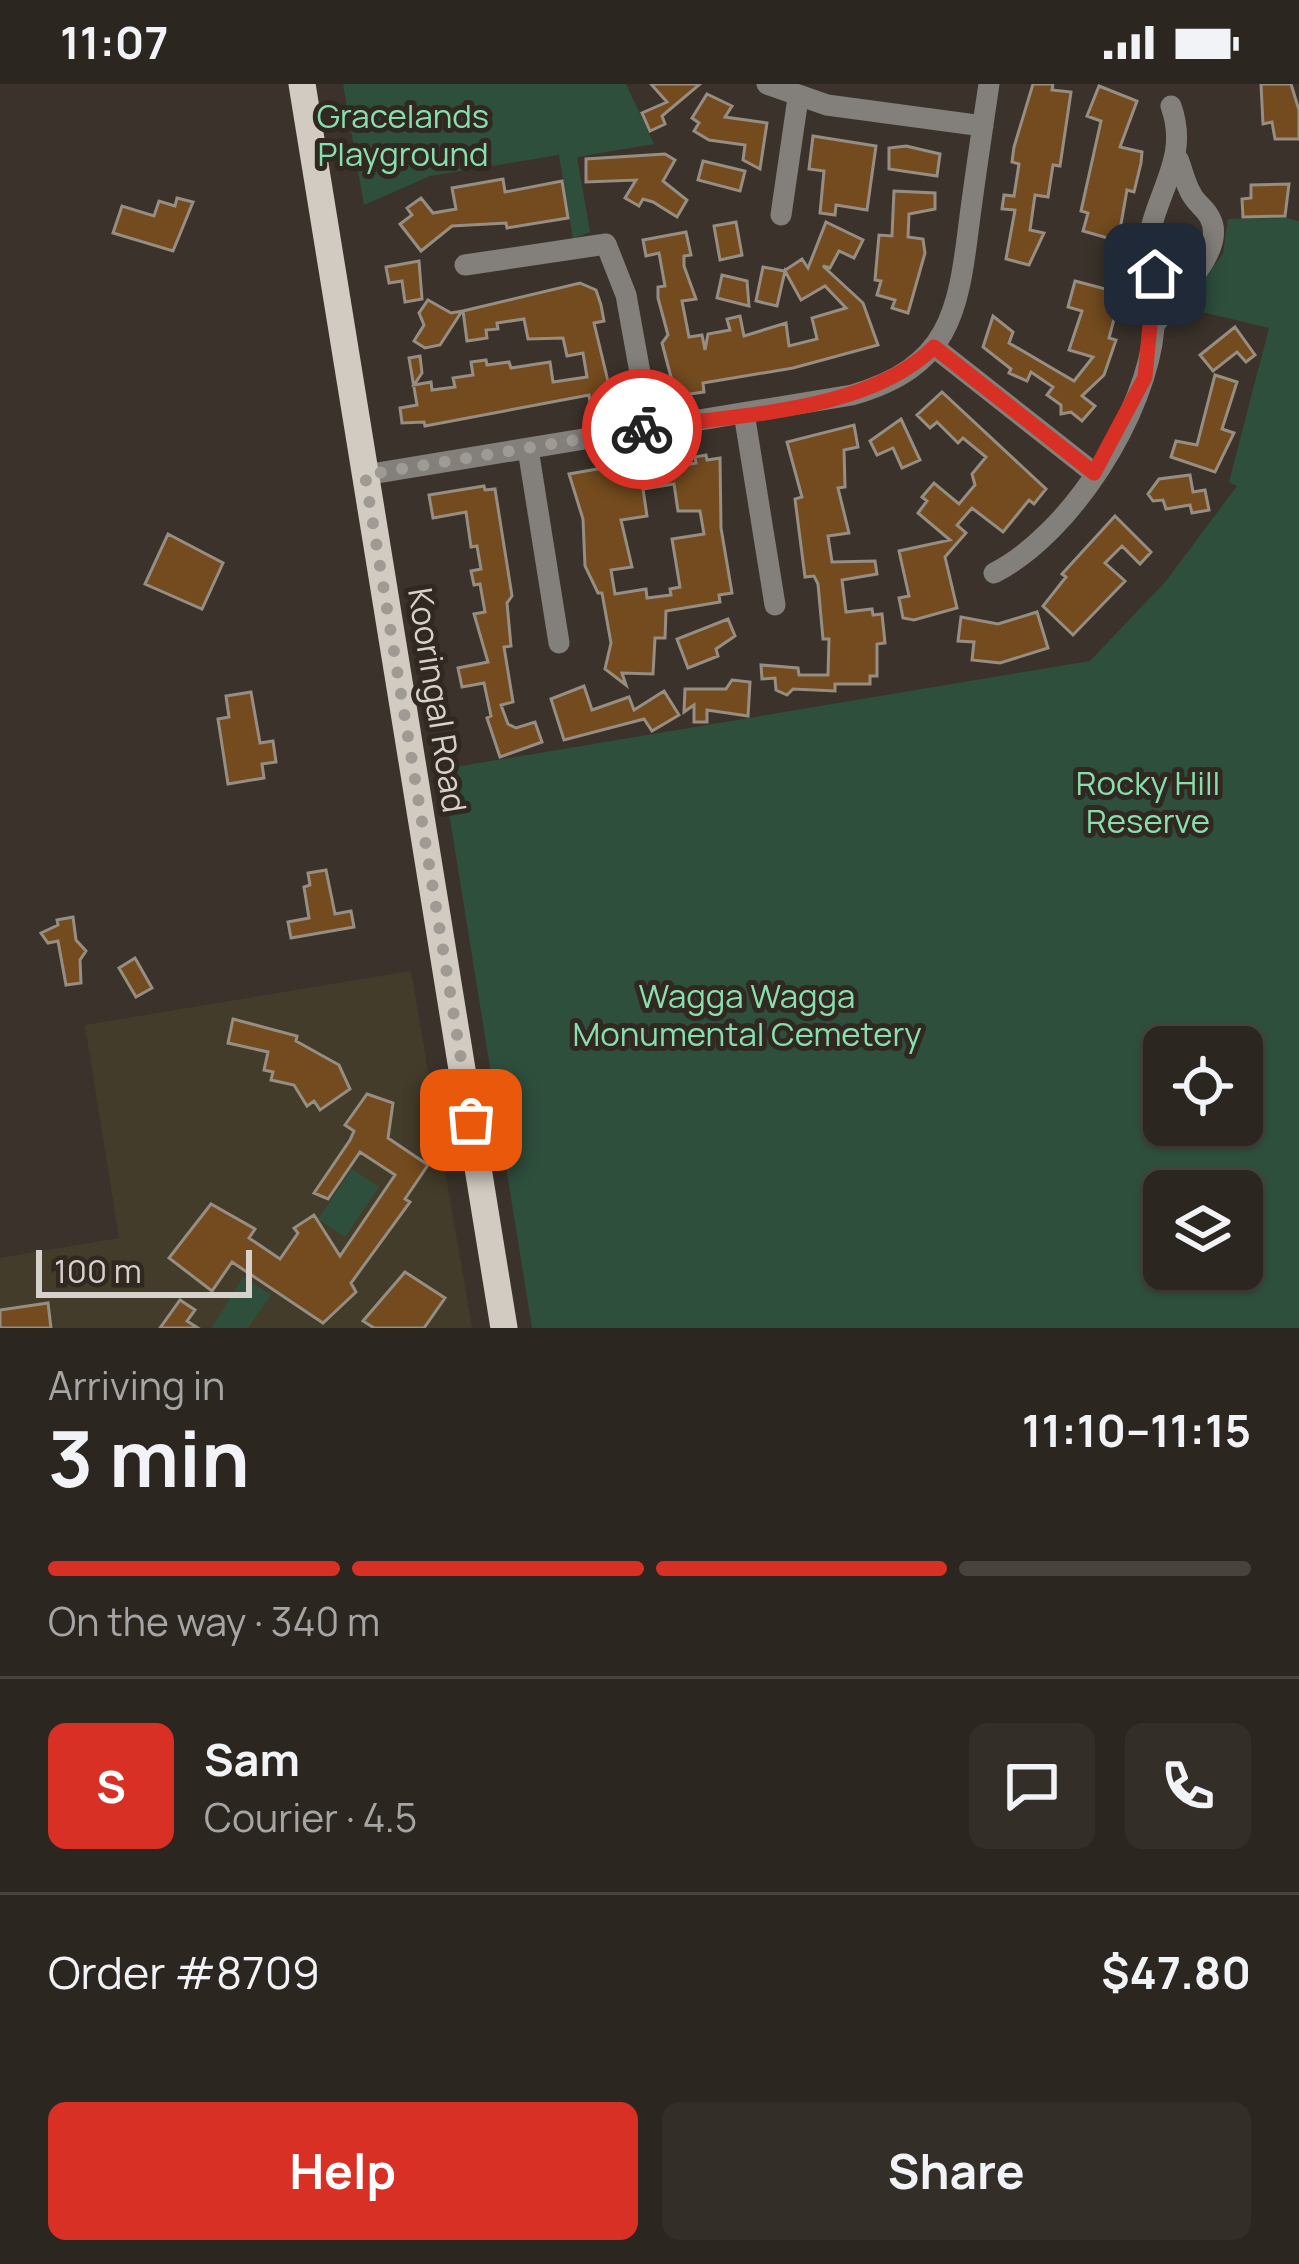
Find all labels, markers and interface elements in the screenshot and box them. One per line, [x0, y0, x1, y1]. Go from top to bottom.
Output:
text: 11:07 [60, 11, 168, 73]
park label: Gracelands Playground [317, 93, 489, 176]
pin [1104, 223, 1206, 325]
icon: home [1122, 241, 1188, 307]
courier [582, 369, 702, 489]
icon: bike [609, 396, 675, 462]
street label: Kooringal Road [398, 584, 478, 816]
park label: Rocky Hill Reserve [1076, 760, 1220, 843]
park label: Wagga Wagga Monumental Cemetery [572, 973, 922, 1056]
map controls [1143, 1026, 1263, 1290]
button: locate [1143, 1026, 1263, 1146]
pin [420, 1069, 522, 1171]
icon: bag [438, 1087, 504, 1153]
button: layers [1143, 1170, 1263, 1290]
scale bar [36, 1244, 252, 1297]
text: 100 m [54, 1248, 142, 1293]
text: Arriving in [48, 1358, 225, 1412]
text: 11:10–11:15 [1022, 1399, 1251, 1461]
text: 3 min [48, 1404, 250, 1510]
text: On the way · 340 m [48, 1594, 380, 1648]
button: chat [969, 1723, 1095, 1849]
button: phone [1125, 1723, 1251, 1849]
text: Sam [204, 1728, 300, 1790]
text: S [96, 1755, 126, 1817]
text: Courier · 4.5 [204, 1790, 417, 1844]
text: Order #8709 [48, 1941, 320, 2003]
text: $47.80 [1101, 1941, 1251, 2003]
button: Help [48, 2102, 638, 2240]
button: Share [662, 2102, 1251, 2240]

